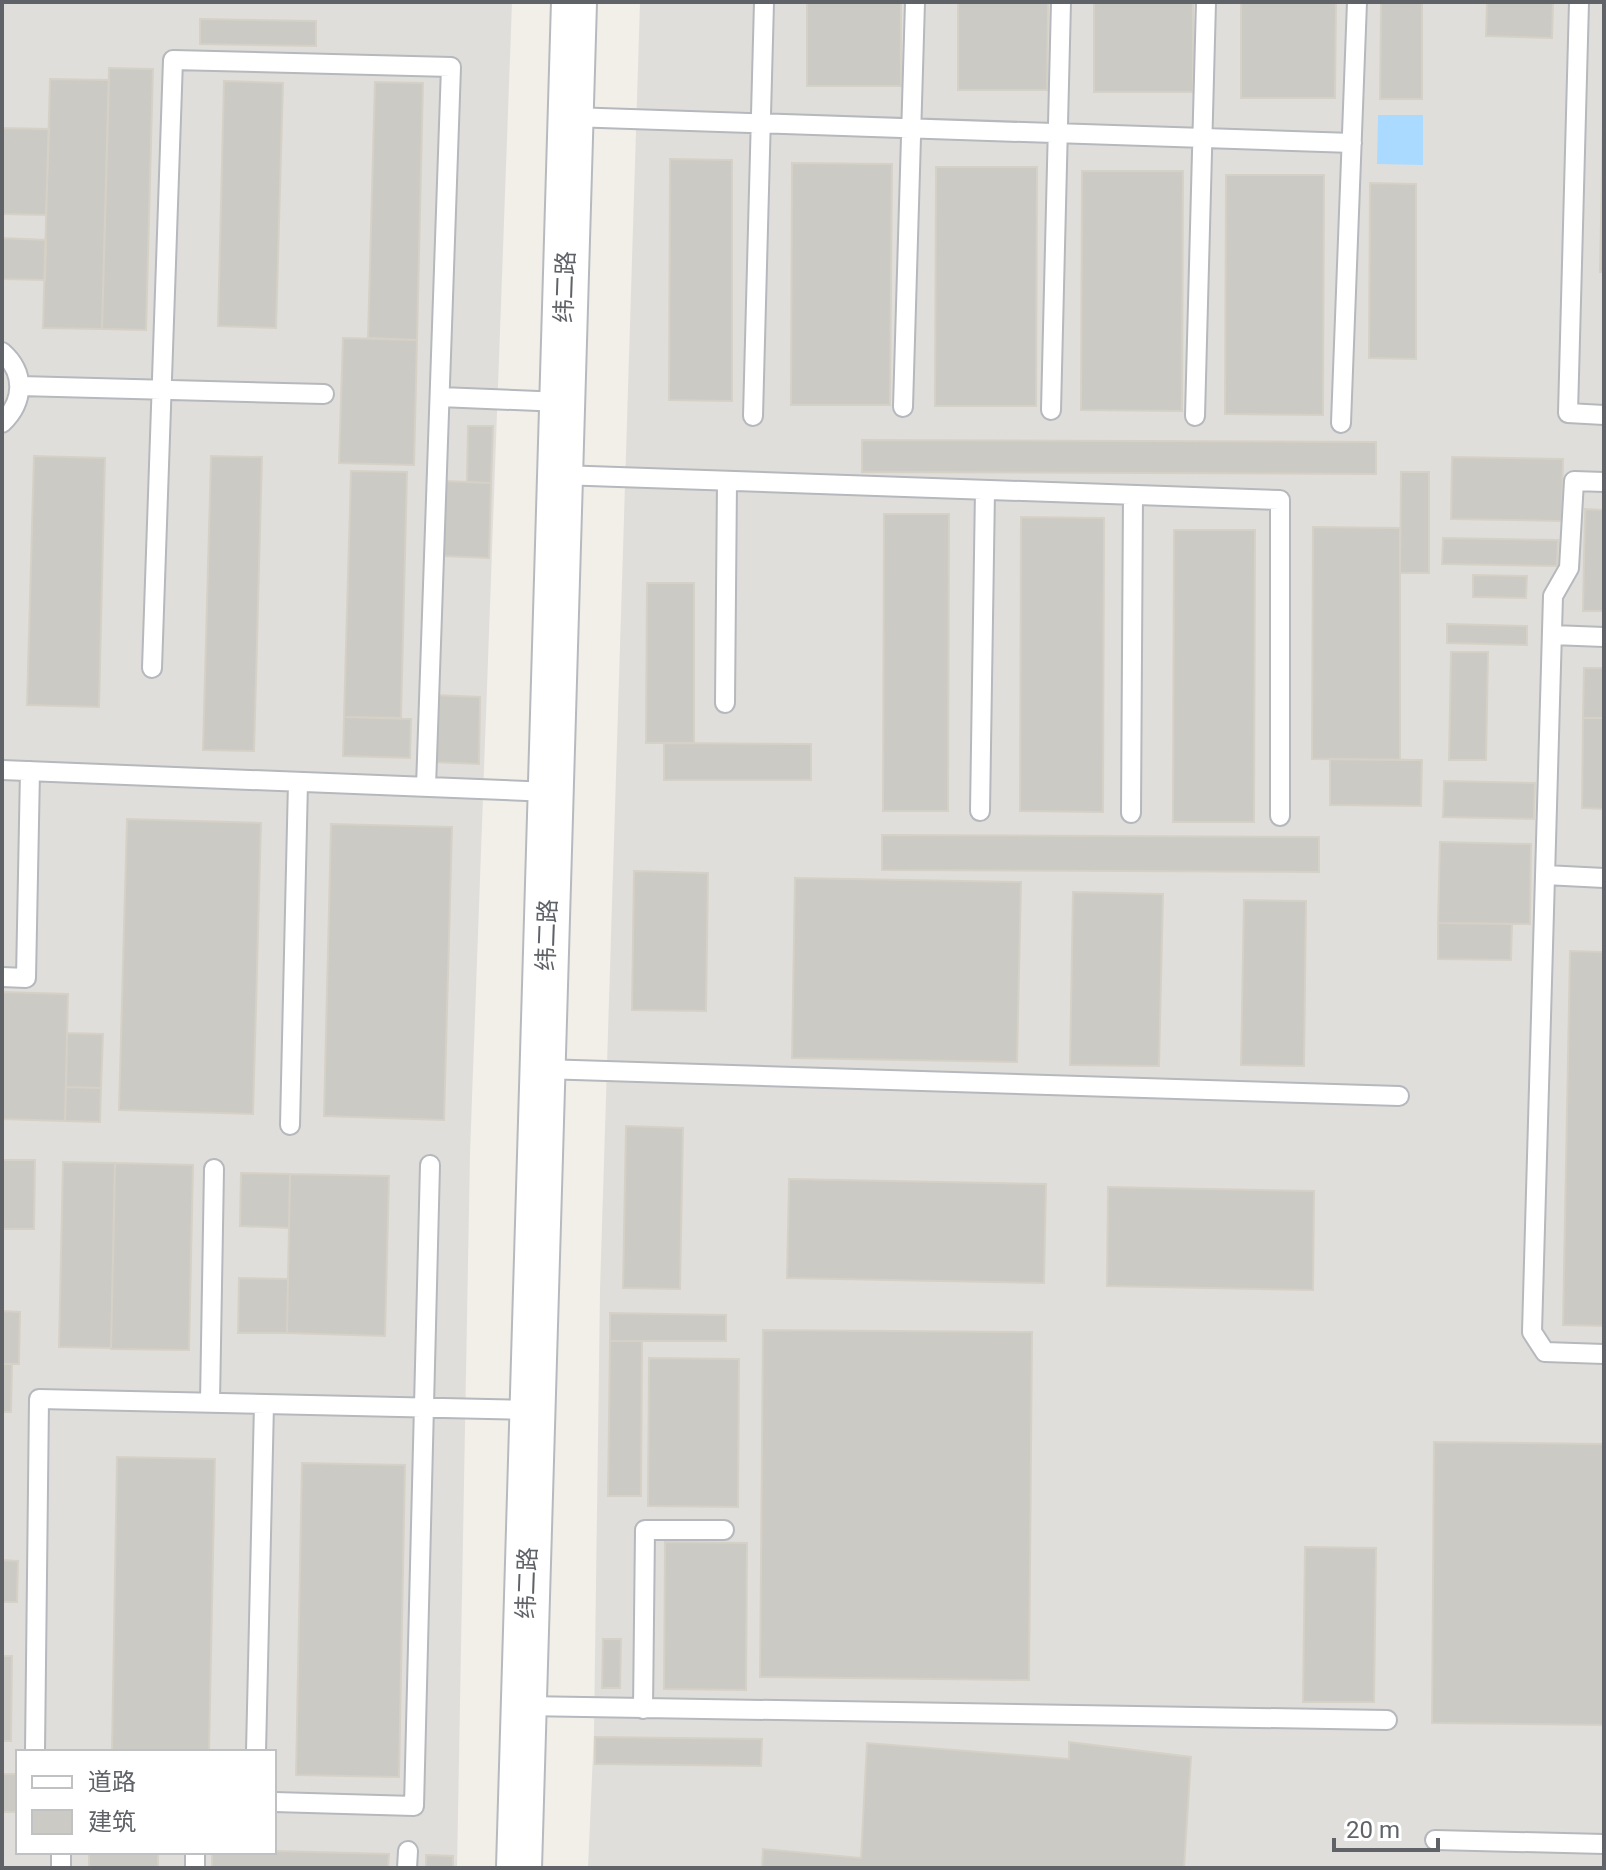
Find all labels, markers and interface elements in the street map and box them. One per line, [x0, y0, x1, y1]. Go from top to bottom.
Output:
street label: 纬二路 [550, 251, 580, 323]
street label: 纬二路 [532, 899, 562, 971]
street label: 纬二路 [512, 1547, 542, 1619]
legend [16, 1750, 276, 1854]
text: 道路 [88, 1768, 136, 1796]
scale bar [1334, 1802, 1438, 1852]
text: 建筑 [88, 1808, 136, 1836]
text: 20 m [1346, 1816, 1400, 1844]

